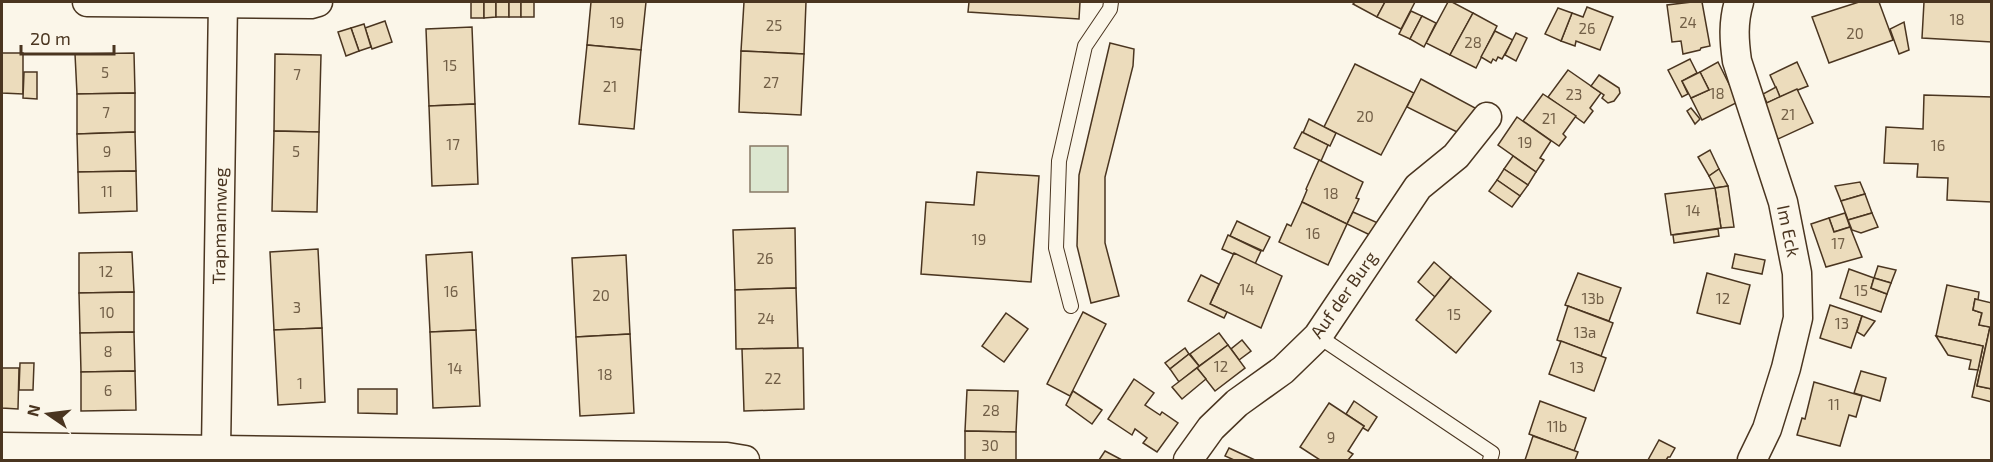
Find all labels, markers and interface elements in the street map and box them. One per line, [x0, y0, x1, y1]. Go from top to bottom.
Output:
house number: 18 [1949, 10, 1965, 28]
house number: 19 [610, 13, 624, 31]
house number: 24 [1679, 13, 1697, 31]
house number: 25 [766, 16, 782, 34]
scale bar [21, 18, 114, 56]
house number: 26 [1578, 19, 1596, 37]
house number: 20 [1846, 24, 1864, 42]
text: 20 m [30, 27, 71, 49]
house number: 28 [1464, 33, 1482, 51]
house number: 15 [443, 56, 457, 74]
house number: 5 [101, 63, 109, 81]
house number: 7 [293, 65, 301, 83]
house number: 27 [763, 73, 779, 91]
house number: 21 [603, 77, 617, 95]
house number: 18 [1709, 84, 1725, 102]
house number: 23 [1566, 85, 1582, 103]
house number: 7 [102, 103, 110, 121]
house number: 21 [1781, 105, 1795, 123]
house number: 20 [1356, 107, 1374, 125]
house number: 21 [1542, 109, 1556, 127]
house number: 19 [1518, 133, 1532, 151]
house number: 17 [446, 135, 460, 153]
house number: 16 [1931, 136, 1945, 154]
house number: 9 [103, 142, 111, 160]
house number: 5 [292, 142, 300, 160]
street label: Trapmannweg [207, 167, 231, 285]
house number: 11 [101, 182, 113, 200]
house number: 18 [1323, 184, 1339, 202]
house number: 14 [1685, 201, 1701, 219]
street label: Im Eck [1773, 203, 1805, 259]
house number: 16 [1306, 224, 1320, 242]
house number: 19 [972, 230, 986, 248]
house number: 17 [1831, 234, 1845, 252]
street label: Auf der Burg [1305, 247, 1381, 342]
house number: 26 [756, 249, 774, 267]
house number: 12 [99, 262, 113, 280]
house number: 14 [1239, 280, 1255, 298]
house number: 15 [1854, 281, 1868, 299]
house number: 16 [444, 282, 458, 300]
house number: 20 [592, 286, 610, 304]
house number: 13b [1582, 289, 1604, 307]
house number: 12 [1716, 289, 1730, 307]
house number: 3 [293, 298, 301, 316]
house number: 10 [99, 303, 115, 321]
house number: 15 [1447, 305, 1461, 323]
house number: 24 [757, 309, 775, 327]
house number: 13 [1835, 314, 1849, 332]
house number: 13a [1574, 323, 1596, 341]
house number: 8 [103, 342, 113, 360]
house number: 12 [1214, 357, 1228, 375]
house number: 13 [1570, 358, 1584, 376]
house number: 14 [447, 359, 463, 377]
house number: 18 [597, 365, 613, 383]
house number: 22 [765, 369, 781, 387]
house number: 1 [297, 374, 303, 392]
house number: 6 [104, 381, 112, 399]
north arrow [18, 384, 78, 444]
house number: 11 [1828, 395, 1840, 413]
house number: 28 [982, 401, 1000, 419]
text: N [22, 402, 44, 418]
house number: 11b [1547, 417, 1567, 435]
house number: 9 [1327, 428, 1335, 446]
house number: 30 [981, 436, 999, 454]

